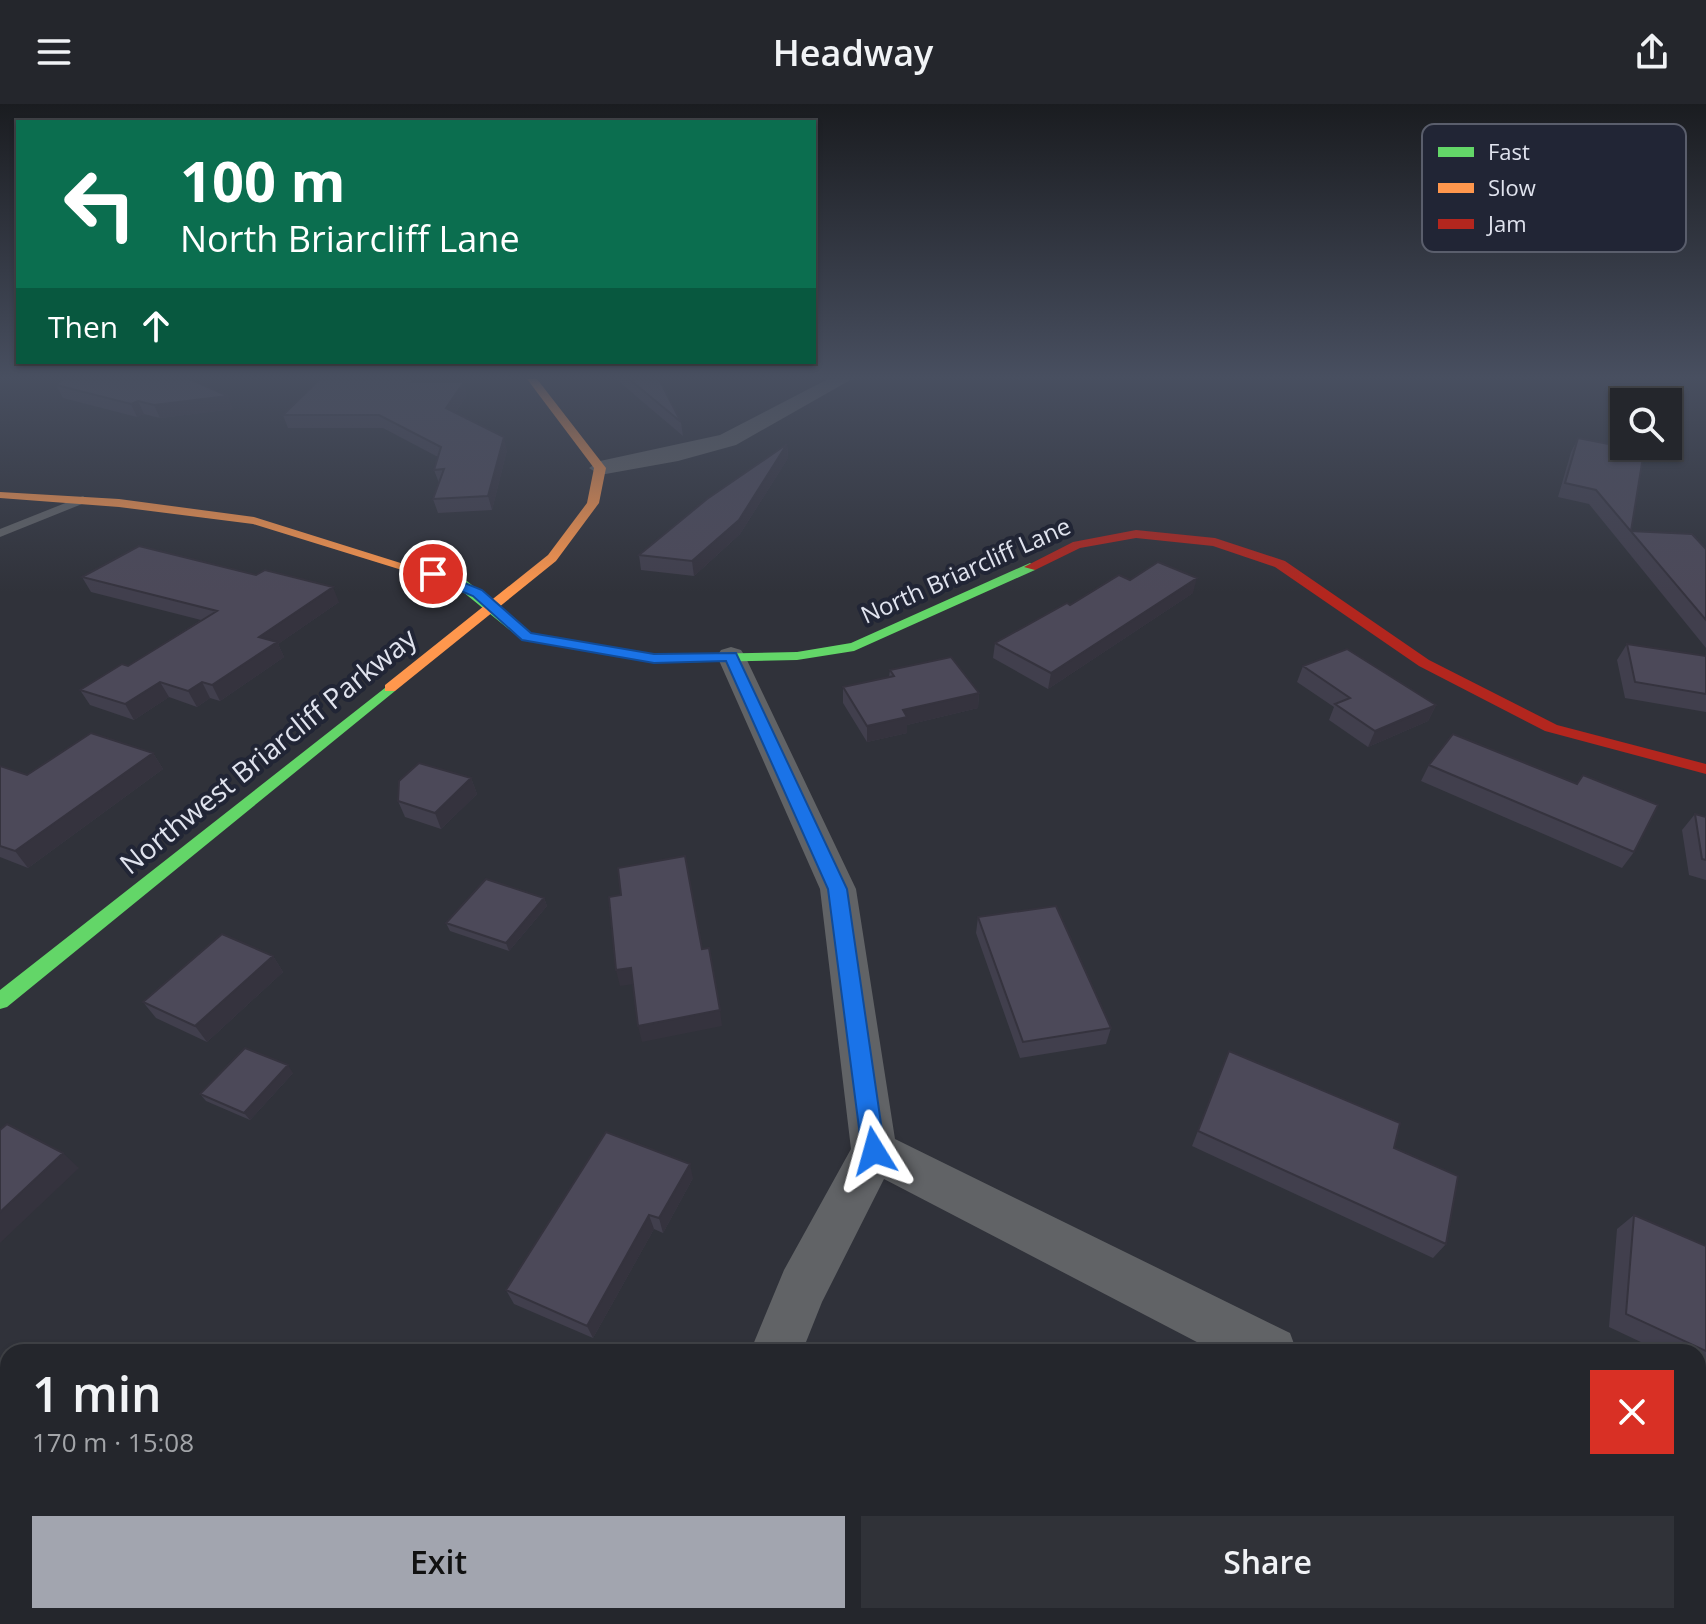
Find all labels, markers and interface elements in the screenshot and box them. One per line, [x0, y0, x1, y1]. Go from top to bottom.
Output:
text: Headway [773, 28, 933, 77]
icon: menu [32, 30, 76, 74]
icon: share [1630, 30, 1674, 74]
legend [1422, 124, 1686, 252]
text: Fast [1488, 136, 1530, 166]
text: 100 m [180, 142, 346, 218]
icon: left [48, 152, 152, 256]
text: Slow [1488, 172, 1536, 202]
text: Jam [1486, 208, 1527, 238]
text: North Briarcliff Lane [180, 214, 520, 263]
icon: ahead [134, 304, 178, 348]
text: Then [48, 306, 118, 347]
map controls [1610, 388, 1682, 460]
button: search [1610, 388, 1682, 460]
street label: North Briarcliff Lane [855, 509, 1076, 631]
pin [399, 540, 467, 608]
icon: arrive [411, 552, 455, 596]
street label: Northwest Briarcliff Parkway [111, 618, 424, 882]
position arrow [832, 1109, 916, 1193]
text: 1 min [32, 1361, 162, 1426]
button: close [1590, 1370, 1674, 1454]
text: 170 m · 15:08 [32, 1424, 194, 1460]
button: Exit [32, 1516, 845, 1608]
button: Share [861, 1516, 1674, 1608]

